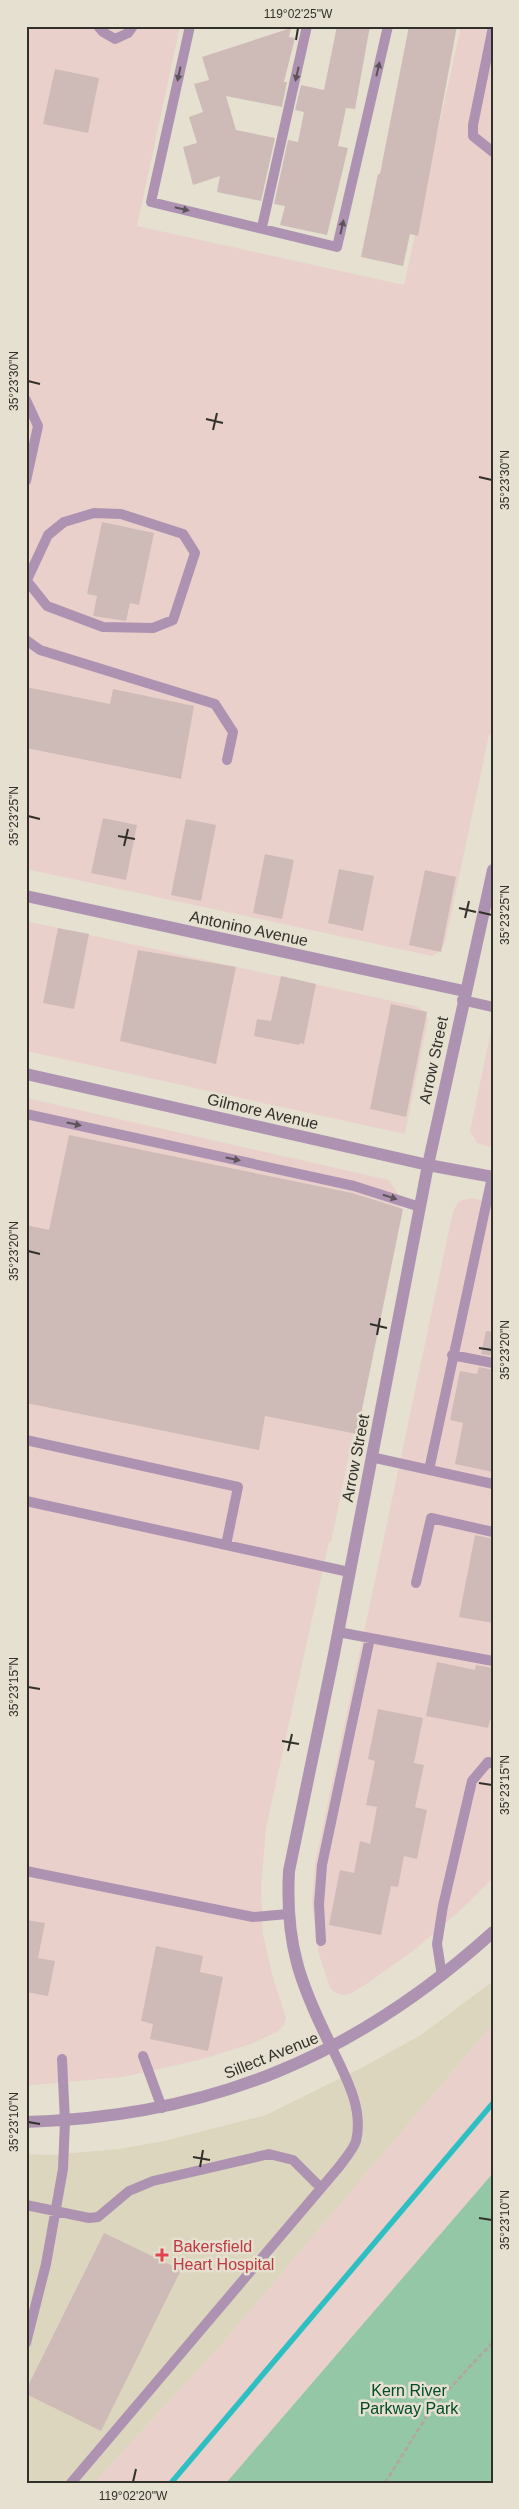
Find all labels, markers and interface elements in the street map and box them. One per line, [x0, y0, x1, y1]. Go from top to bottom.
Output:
text: 119°02'25"W [264, 7, 333, 21]
one-way arrow [374, 62, 382, 77]
one-way arrow [175, 66, 183, 81]
one-way arrow [293, 66, 301, 81]
one-way arrow [174, 205, 189, 213]
one-way arrow [338, 220, 346, 235]
text: 35°23'30"N [7, 351, 21, 411]
text: 35°23'30"N [498, 450, 512, 510]
text: 35°23'25"N [7, 786, 21, 846]
text: 35°23'25"N [498, 885, 512, 945]
street label: Antonino Avenue [188, 908, 310, 949]
street label: Arrow Street [416, 1014, 451, 1105]
street label: Gilmore Avenue [206, 1090, 320, 1133]
one-way arrow [66, 1120, 81, 1128]
one-way arrow [225, 1155, 240, 1163]
one-way arrow [383, 1194, 398, 1202]
text: 35°23'20"N [7, 1221, 21, 1281]
text: 35°23'20"N [498, 1320, 512, 1380]
street label: Arrow Street [339, 1412, 372, 1503]
text: 35°23'15"N [7, 1657, 21, 1717]
text: 35°23'15"N [498, 1755, 512, 1815]
street label: Sillect Avenue [222, 2029, 321, 2082]
text: 35°23'10"N [7, 2092, 21, 2152]
text: 35°23'10"N [498, 2190, 512, 2250]
place label: Bakersfield Heart Hospital [173, 2238, 274, 2273]
marker: Bakersfield Heart Hospital [155, 2248, 169, 2262]
park label: Kern River Parkway Park [360, 2382, 459, 2417]
text: 119°02'20"W [99, 2489, 168, 2503]

